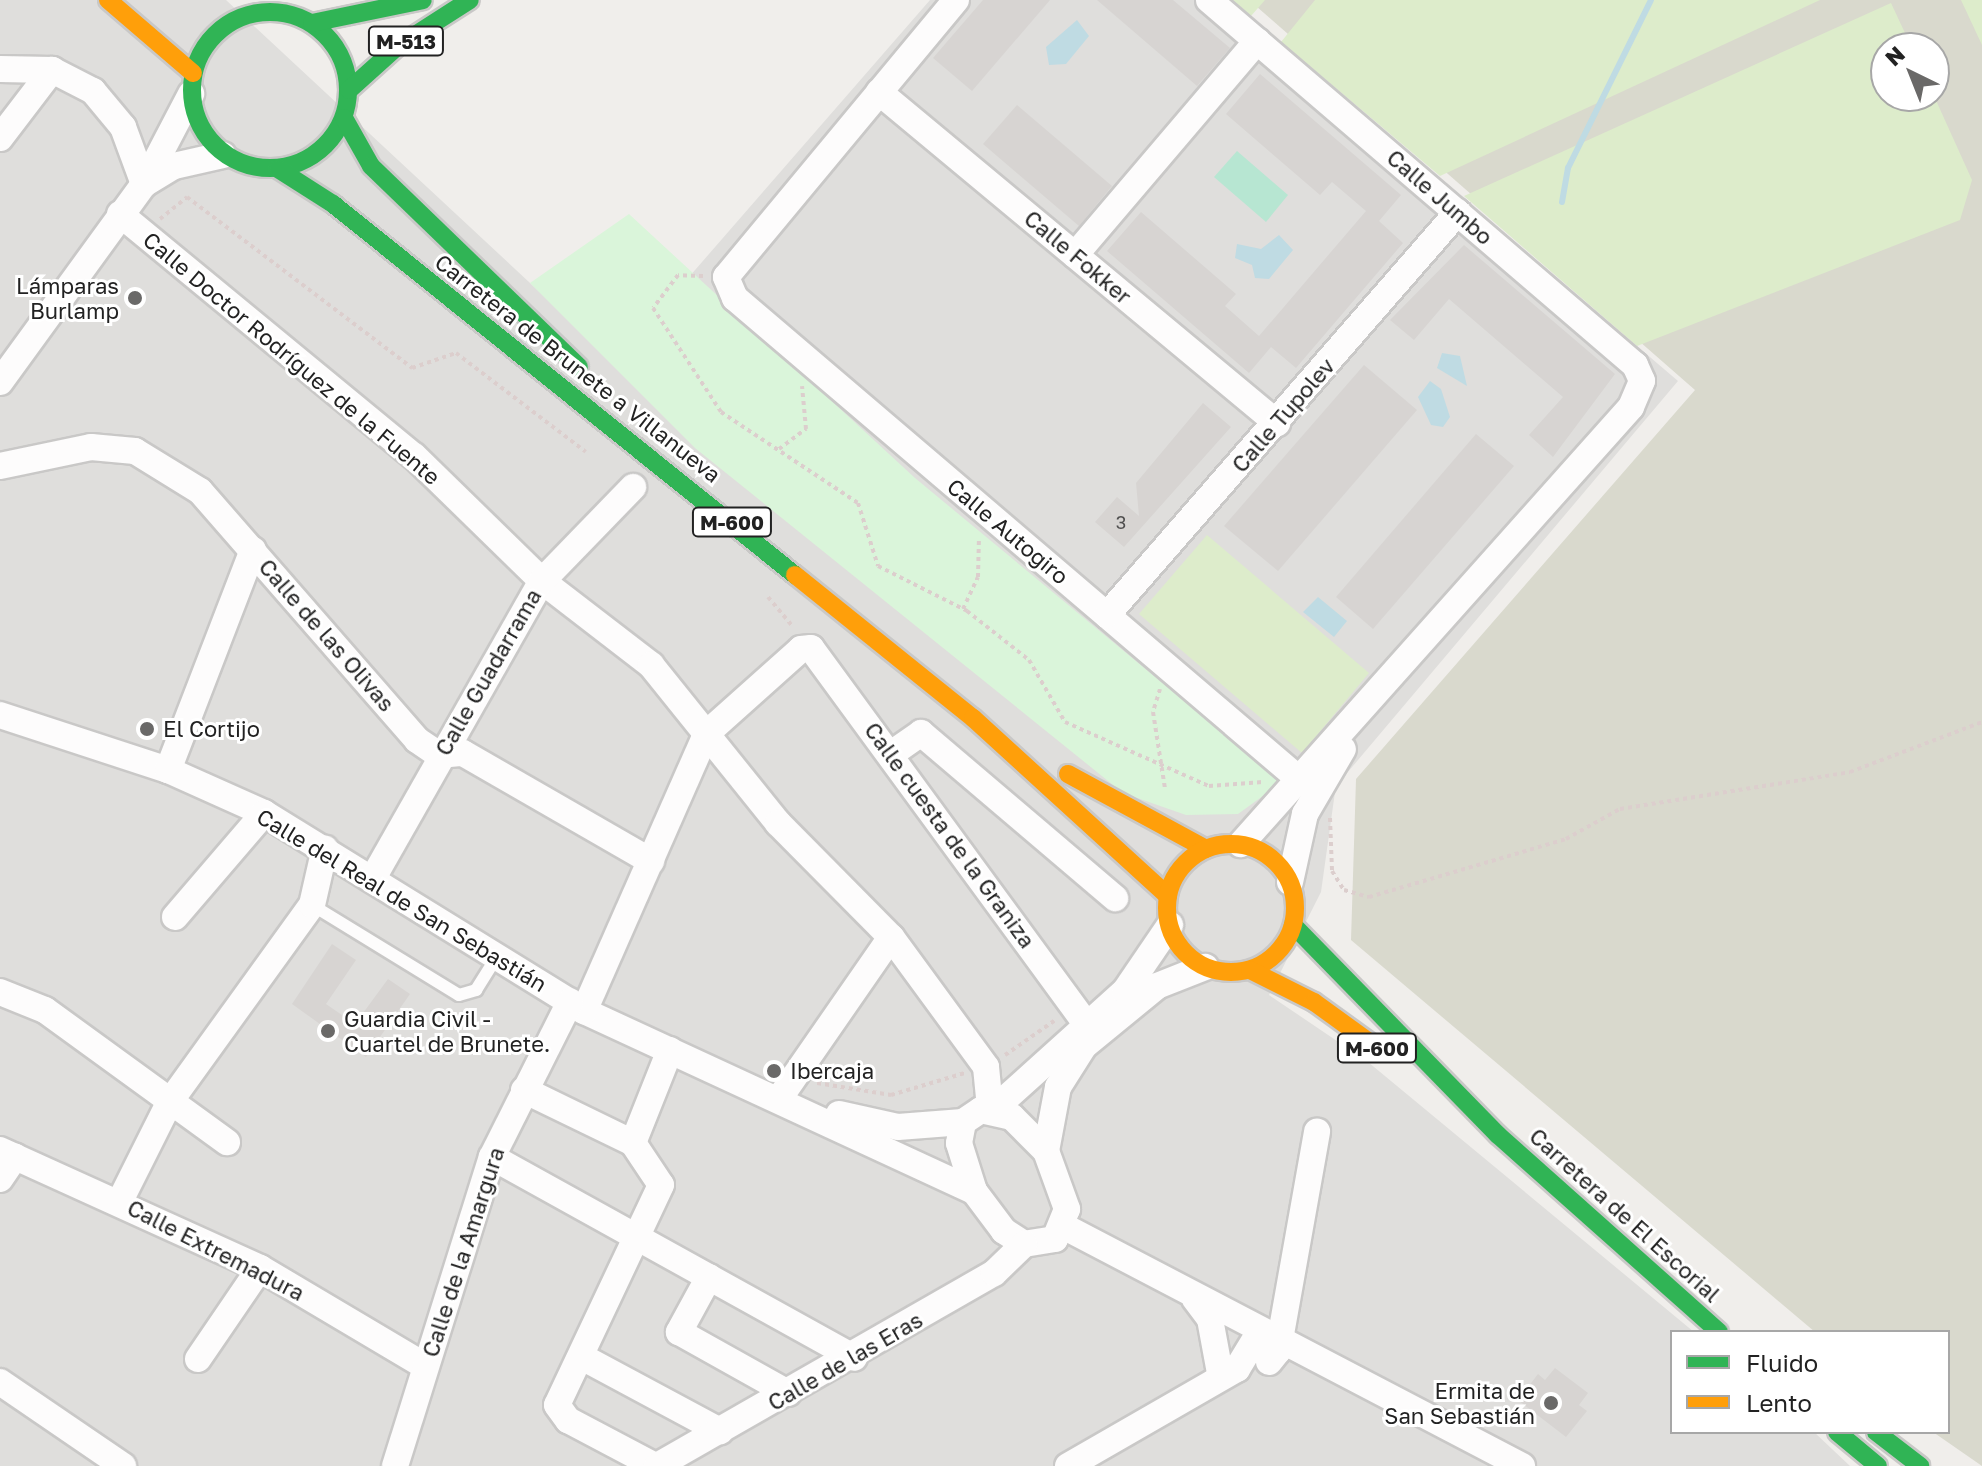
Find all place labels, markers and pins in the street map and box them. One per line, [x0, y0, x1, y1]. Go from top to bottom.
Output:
place label: Lámparas Burlamp [16, 272, 119, 324]
marker: Lámparas Burlamp [126, 289, 144, 307]
place label: El Cortijo [163, 716, 260, 742]
marker: El Cortijo [138, 720, 156, 738]
place label: Guardia Civil - Cuartel de Brunete. [344, 1005, 550, 1056]
marker: Guardia Civil - Cuartel de Brunete. [319, 1022, 337, 1040]
place label: Ibercaja [790, 1058, 874, 1084]
marker: Ibercaja [765, 1062, 783, 1080]
place label: Ermita de San Sebastián [1384, 1377, 1535, 1428]
marker: Ermita de San Sebastián [1542, 1394, 1560, 1412]

